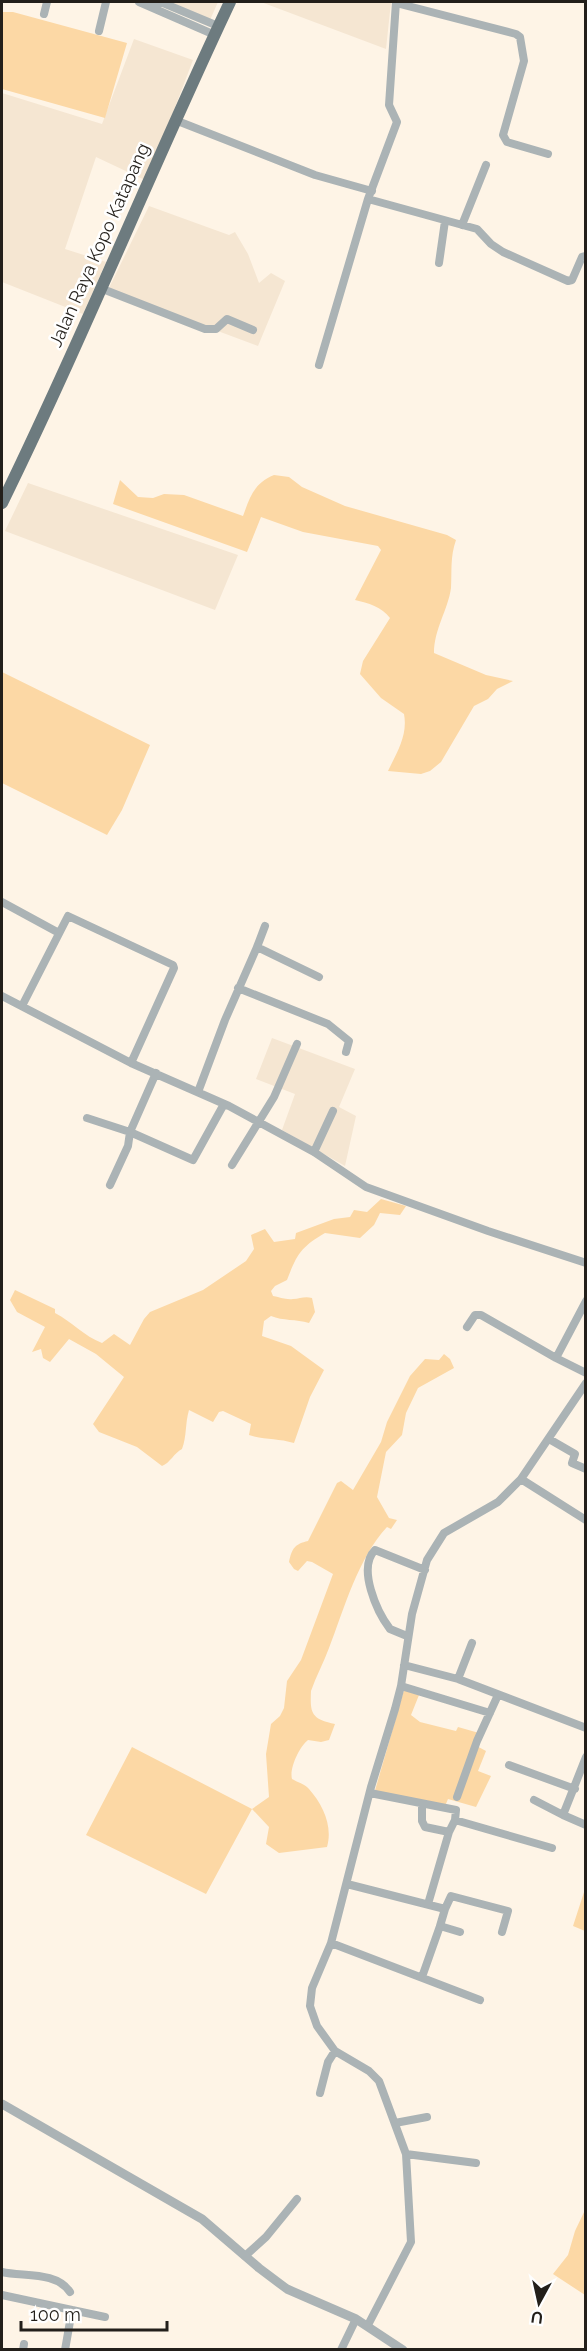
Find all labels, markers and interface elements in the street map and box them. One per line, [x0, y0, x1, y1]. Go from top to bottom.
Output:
street label: Jalan Raya Kopo Katapang [44, 140, 154, 350]
north arrow [509, 2273, 569, 2333]
scale bar [21, 2294, 166, 2332]
text: 100 m [30, 2304, 81, 2325]
text: U [530, 2307, 544, 2328]

